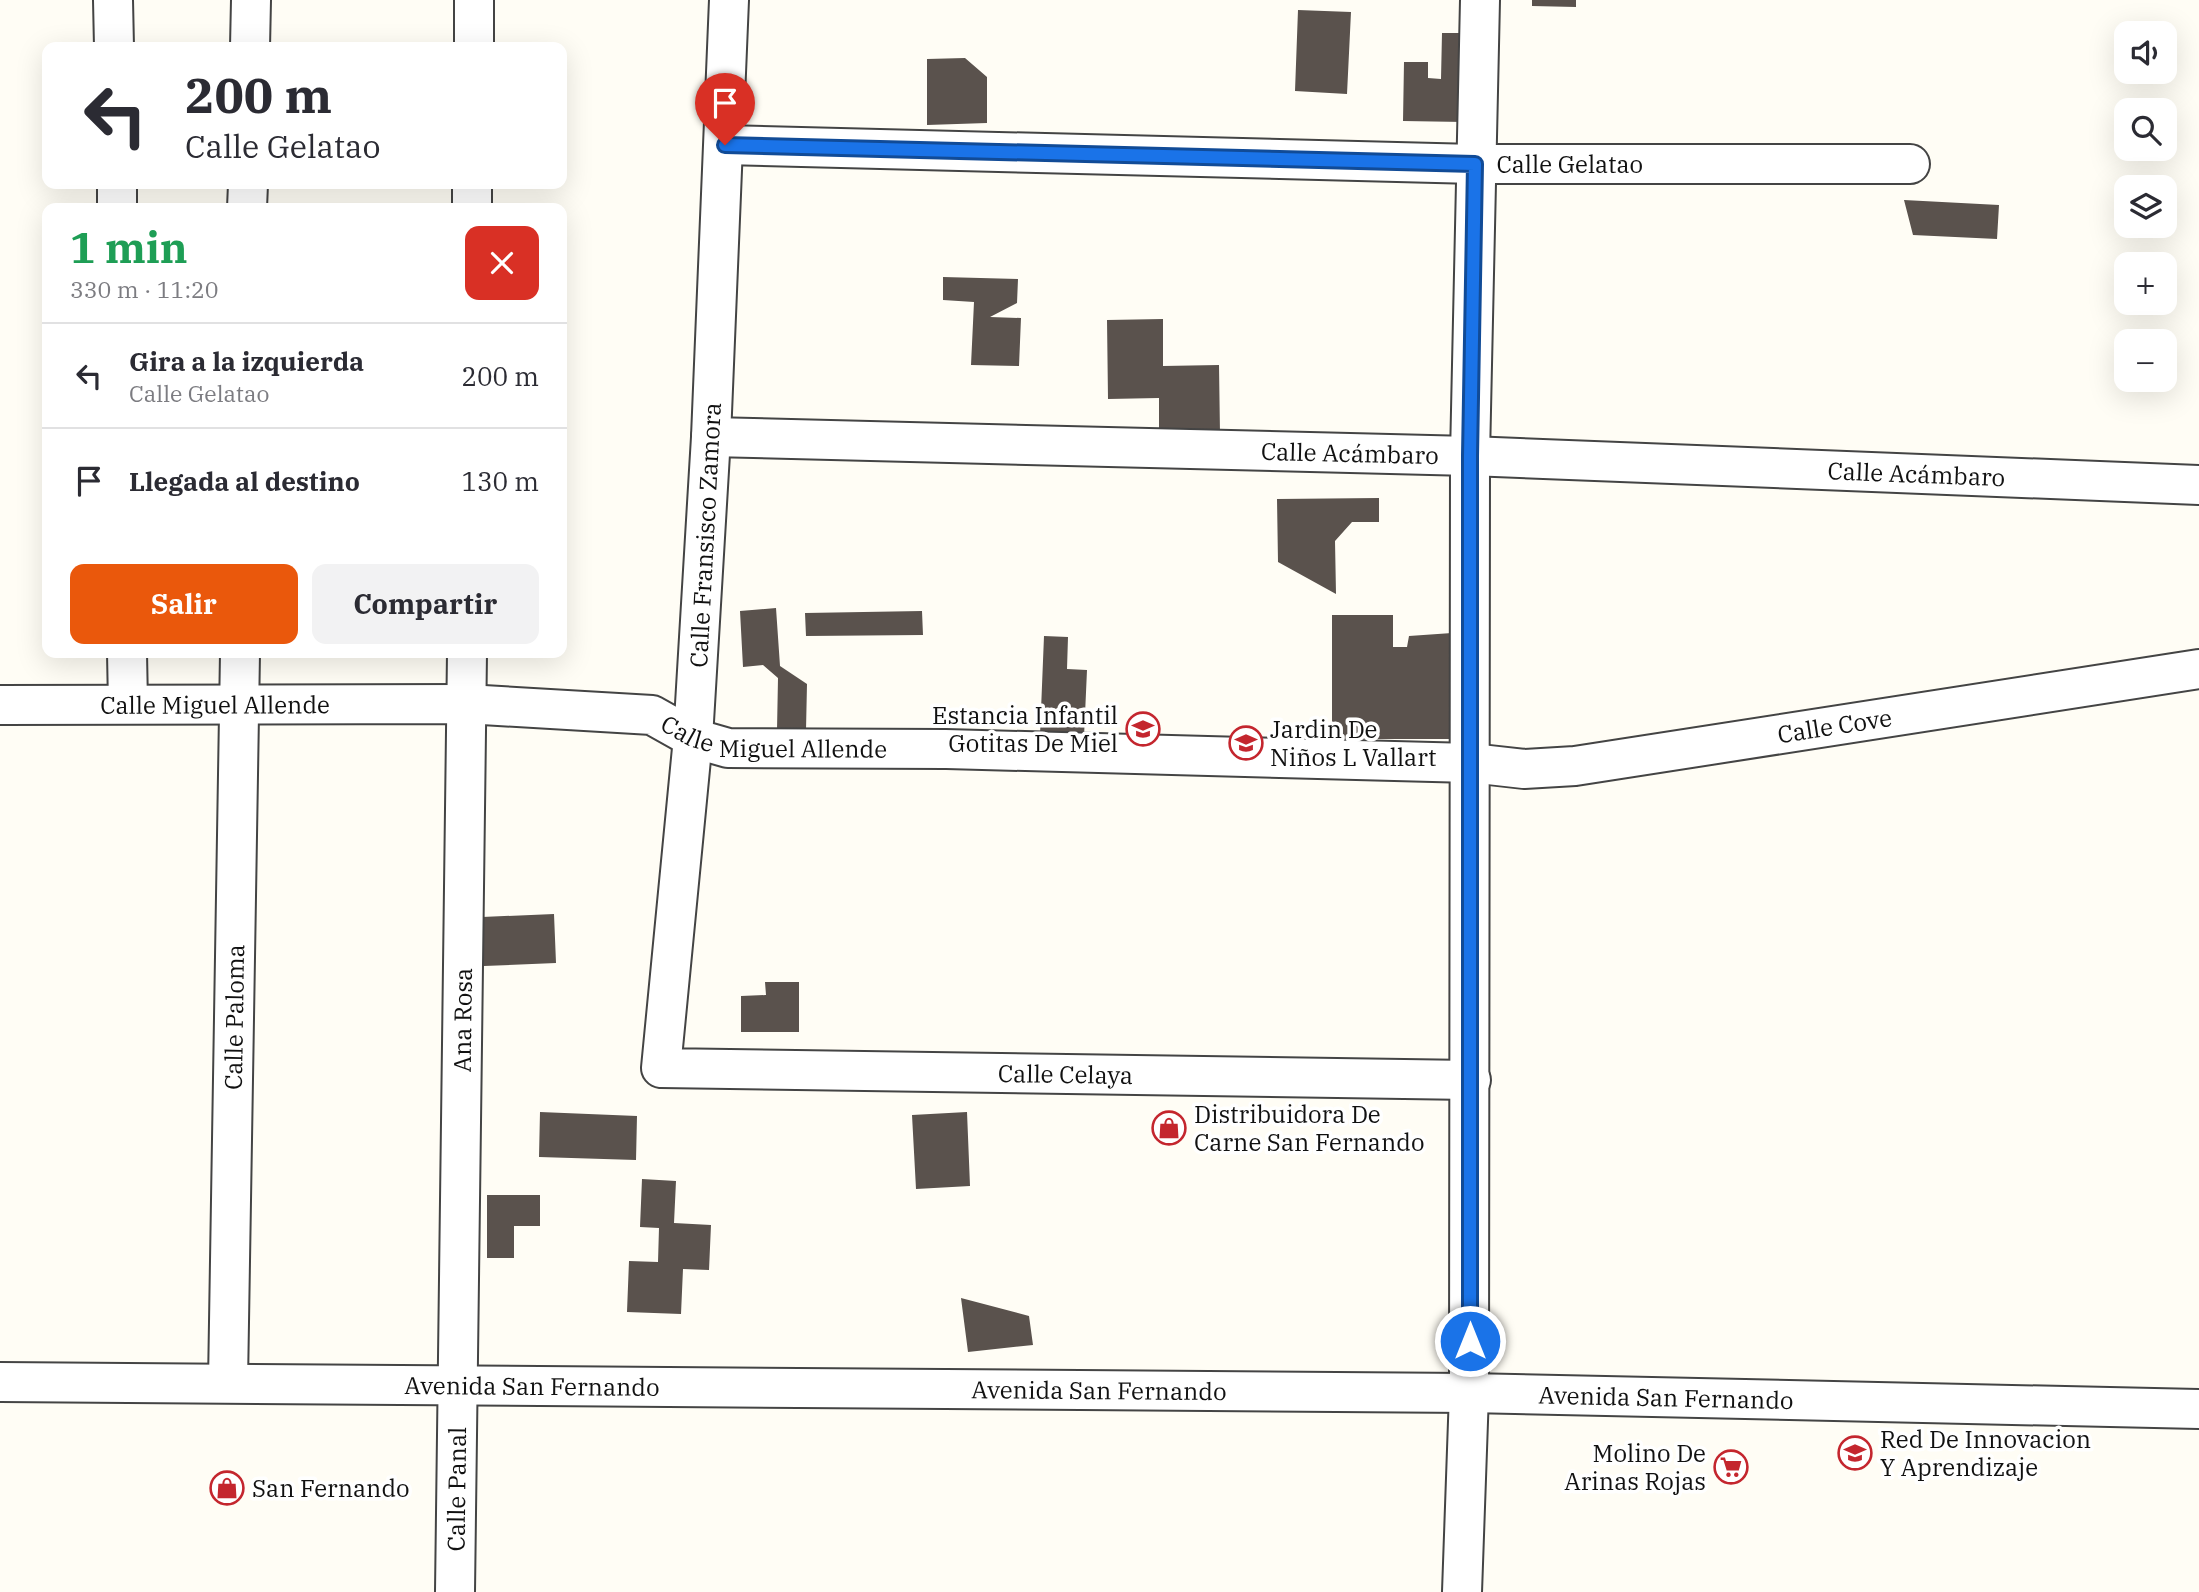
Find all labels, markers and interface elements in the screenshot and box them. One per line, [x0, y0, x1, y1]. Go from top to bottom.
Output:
map controls [2114, 21, 2177, 392]
button: sound [2114, 21, 2177, 84]
text: 200 m [185, 63, 332, 126]
icon: left [70, 70, 161, 161]
pin [695, 73, 755, 145]
icon: arrive [706, 84, 744, 122]
button: search [2114, 98, 2177, 161]
text: Calle Gelatao [185, 125, 381, 167]
street label: Calle Gelatao [1496, 148, 1643, 180]
button: layers [2114, 175, 2177, 238]
text: 1 min [70, 220, 188, 275]
button: close [465, 226, 539, 300]
button: + [2114, 252, 2177, 315]
text: 330 m · 11:20 [70, 274, 219, 304]
button: − [2114, 329, 2177, 392]
text: Gira a la izquierda [129, 344, 364, 378]
icon: left [70, 357, 108, 395]
text: 200 m [461, 359, 539, 393]
text: Calle Gelatao [129, 378, 270, 408]
street label: Calle Fransisco Zamora [682, 402, 728, 668]
street label: Calle Acámbaro [1260, 435, 1439, 471]
street label: Calle Acámbaro [1827, 454, 2006, 493]
icon: arrive [70, 462, 108, 500]
text: Llegada al destino [129, 464, 360, 498]
text: 130 m [461, 464, 539, 498]
button: Salir [70, 564, 298, 644]
button: Compartir [312, 564, 539, 644]
street label: Calle Miguel Allende [100, 688, 330, 721]
place label: Estancia Infantil Gotitas De Miel [932, 699, 1118, 759]
street label: Calle Cove [1775, 701, 1894, 750]
street label: Calle Miguel Allende [655, 707, 887, 765]
school or university icon: Estancia Infantil Gotitas De Miel [1124, 710, 1162, 748]
place label: Jardin De Niños L Vallart [1270, 713, 1437, 773]
school or university icon: Jardin De Niños L Vallart [1227, 724, 1265, 762]
street label: Calle Paloma [217, 944, 251, 1090]
street label: Ana Rosa [446, 968, 479, 1073]
street label: Calle Celaya [998, 1057, 1133, 1091]
place label: Distribuidora De Carne San Fernando [1194, 1098, 1424, 1158]
shop icon: Distribuidora De Carne San Fernando [1150, 1109, 1188, 1147]
position arrow [1433, 1304, 1507, 1378]
street label: Avenida San Fernando [404, 1369, 660, 1403]
street label: Avenida San Fernando [971, 1373, 1227, 1407]
street label: Avenida San Fernando [1538, 1379, 1794, 1416]
place label: Red De Innovacion Y Aprendizaje [1880, 1423, 2091, 1483]
street label: Calle Panal [440, 1426, 473, 1552]
school or university icon: Red De Innovacion Y Aprendizaje [1836, 1434, 1874, 1472]
place label: Molino De Arinas Rojas [1564, 1437, 1706, 1497]
supermarket icon: Molino De Arinas Rojas [1712, 1448, 1750, 1486]
shop icon: San Fernando [208, 1469, 246, 1507]
place label: San Fernando [252, 1472, 410, 1504]

